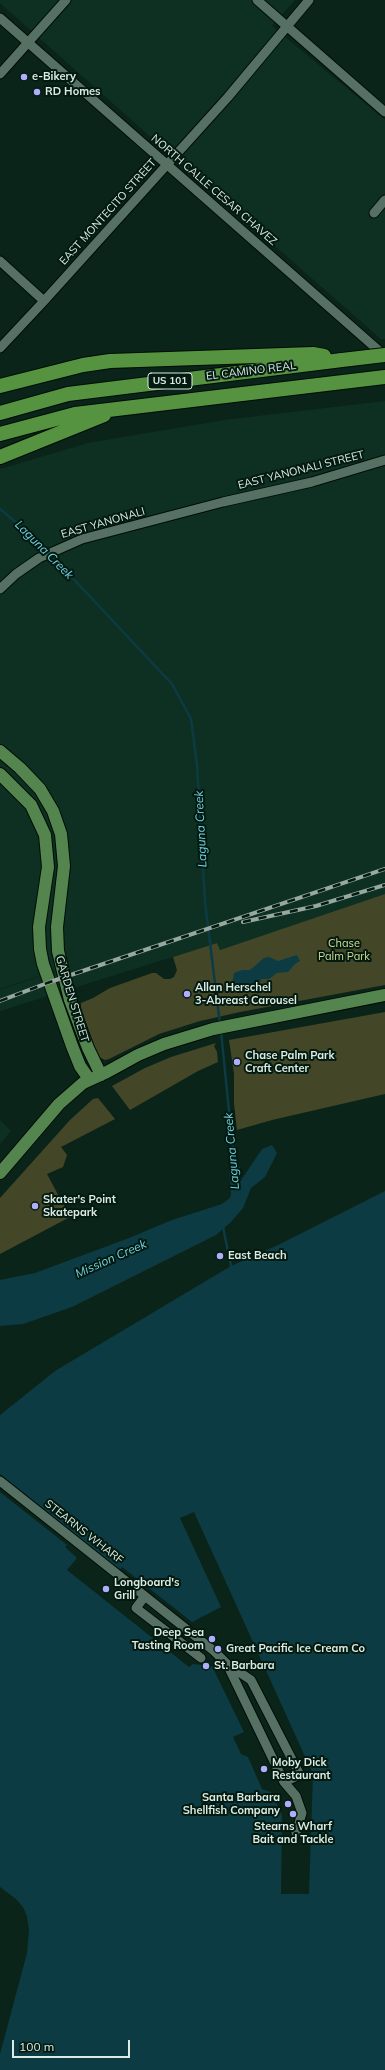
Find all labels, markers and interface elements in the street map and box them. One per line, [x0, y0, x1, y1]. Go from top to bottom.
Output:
place label: e-Bikery [32, 70, 76, 84]
marker: e-Bikery [19, 72, 29, 82]
place label: RD Homes [45, 85, 101, 99]
marker: RD Homes [32, 87, 42, 97]
street label: NORTH CALLE CESAR CHAVEZ [148, 132, 280, 248]
street label: EAST MONTECITO STREET [57, 156, 159, 268]
street label: EL CAMINO REAL [205, 359, 297, 383]
road number: US 101 [148, 373, 192, 389]
street label: EAST YANONALI STREET [236, 448, 366, 492]
street label: EAST YANONALI [60, 505, 146, 541]
water label: Laguna Creek [12, 518, 76, 582]
water label: Laguna Creek [192, 790, 210, 868]
park label: Chase Palm Park [318, 937, 370, 963]
street label: GARDEN STREET [53, 954, 91, 1044]
place label: Allan Herschel 3-Abreast Carousel [195, 981, 297, 1007]
marker: Allan Herschel 3-Abreast Carousel [182, 989, 192, 999]
place label: Chase Palm Park Craft Center [245, 1049, 334, 1075]
marker: Chase Palm Park Craft Center [232, 1057, 242, 1067]
water label: Laguna Creek [221, 1112, 243, 1190]
place label: Skater's Point Skatepark [43, 1193, 116, 1219]
marker: Skater's Point Skatepark [30, 1201, 40, 1211]
water label: Mission Creek [73, 1237, 149, 1281]
place label: East Beach [228, 1249, 287, 1263]
marker: East Beach [215, 1251, 225, 1261]
street label: STEARNS WHARF [42, 1497, 126, 1567]
place label: Longboard's Grill [114, 1576, 179, 1602]
marker: Longboard's Grill [101, 1584, 111, 1594]
place label: Deep Sea Tasting Room [132, 1626, 204, 1652]
marker: Deep Sea Tasting Room [207, 1634, 217, 1644]
place label: Great Pacific Ice Cream Co [226, 1642, 365, 1656]
marker: Great Pacific Ice Cream Co [213, 1644, 223, 1654]
place label: St. Barbara [214, 1659, 275, 1673]
marker: St. Barbara [201, 1661, 211, 1671]
place label: Moby Dick Restaurant [272, 1756, 330, 1782]
marker: Moby Dick Restaurant [259, 1764, 269, 1774]
place label: Santa Barbara Shellfish Company [183, 1791, 280, 1817]
marker: Santa Barbara Shellfish Company [283, 1799, 293, 1809]
marker: Stearns Wharf Bait and Tackle [288, 1809, 298, 1819]
place label: Stearns Wharf Bait and Tackle [252, 1820, 334, 1846]
scale bar [14, 2032, 132, 2058]
text: 100 m [19, 2039, 54, 2054]

